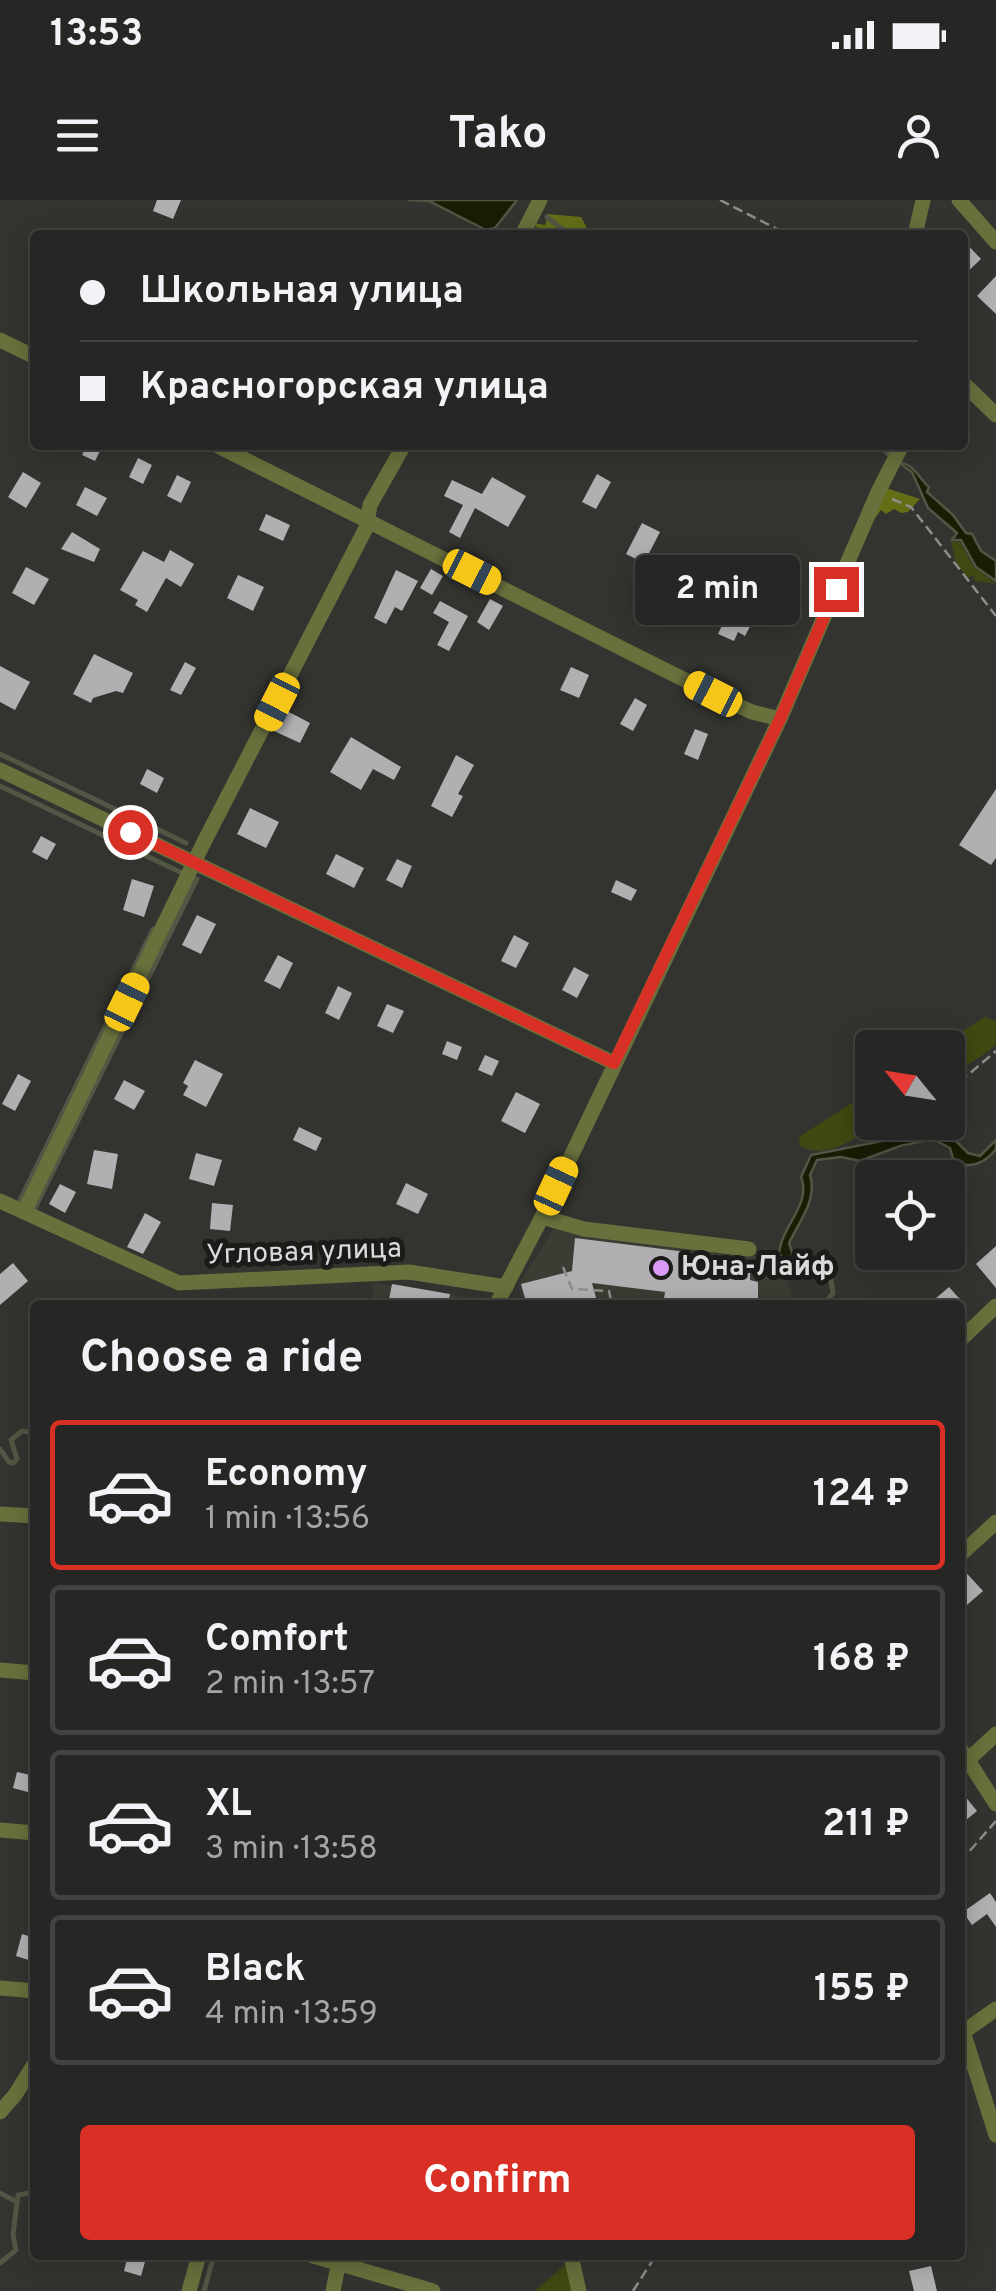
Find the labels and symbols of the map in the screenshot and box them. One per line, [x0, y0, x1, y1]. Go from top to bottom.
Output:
car [438, 545, 506, 599]
callout: 2 min [636, 554, 801, 624]
route end [814, 567, 859, 612]
car [679, 667, 747, 721]
car [250, 668, 304, 736]
route start [108, 810, 153, 855]
car [100, 968, 154, 1036]
north arrow [855, 1030, 965, 1140]
car [530, 1152, 582, 1220]
street label: Угловая улица [206, 1232, 402, 1274]
place label: Юна-Лайф [681, 1250, 834, 1286]
marker: Юна-Лайф [650, 1257, 672, 1279]

